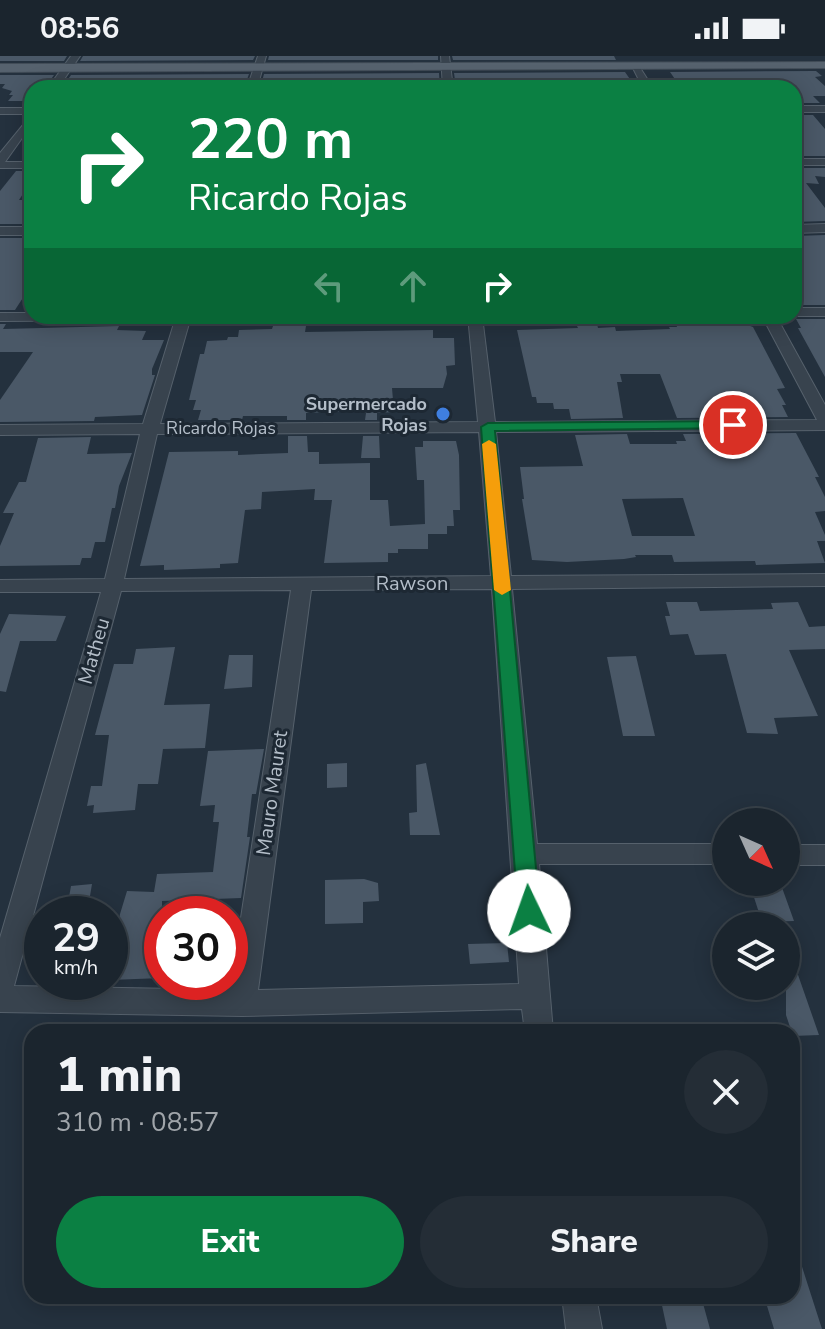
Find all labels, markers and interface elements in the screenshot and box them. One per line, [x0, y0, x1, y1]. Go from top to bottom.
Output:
text: 08:56 [40, 8, 119, 49]
text: 220 m [188, 101, 353, 178]
icon: right [56, 112, 160, 216]
text: Ricardo Rojas [188, 174, 408, 223]
icon: left [307, 264, 351, 308]
icon: ahead [391, 264, 435, 308]
icon: right [475, 264, 519, 308]
pin [699, 391, 767, 459]
place label: Supermercado Rojas [306, 392, 427, 437]
icon: arrive [711, 403, 755, 447]
marker: Supermercado Rojas [434, 405, 452, 423]
street label: Ricardo Rojas [166, 416, 276, 440]
street label: Rawson [376, 570, 448, 597]
street label: Matheu [72, 615, 116, 687]
street label: Mauro Mauret [250, 728, 294, 857]
north arrow [712, 808, 800, 896]
map controls [712, 808, 800, 1000]
position arrow [487, 869, 571, 953]
speed limit sign: 30 [144, 896, 248, 1000]
text: 29 [52, 911, 100, 965]
button: layers [712, 912, 800, 1000]
text: km/h [54, 954, 98, 981]
text: 1 min [56, 1042, 182, 1108]
button: close [684, 1050, 768, 1134]
text: 310 m · 08:57 [56, 1105, 219, 1140]
button: Exit [56, 1196, 404, 1288]
button: Share [420, 1196, 768, 1288]

